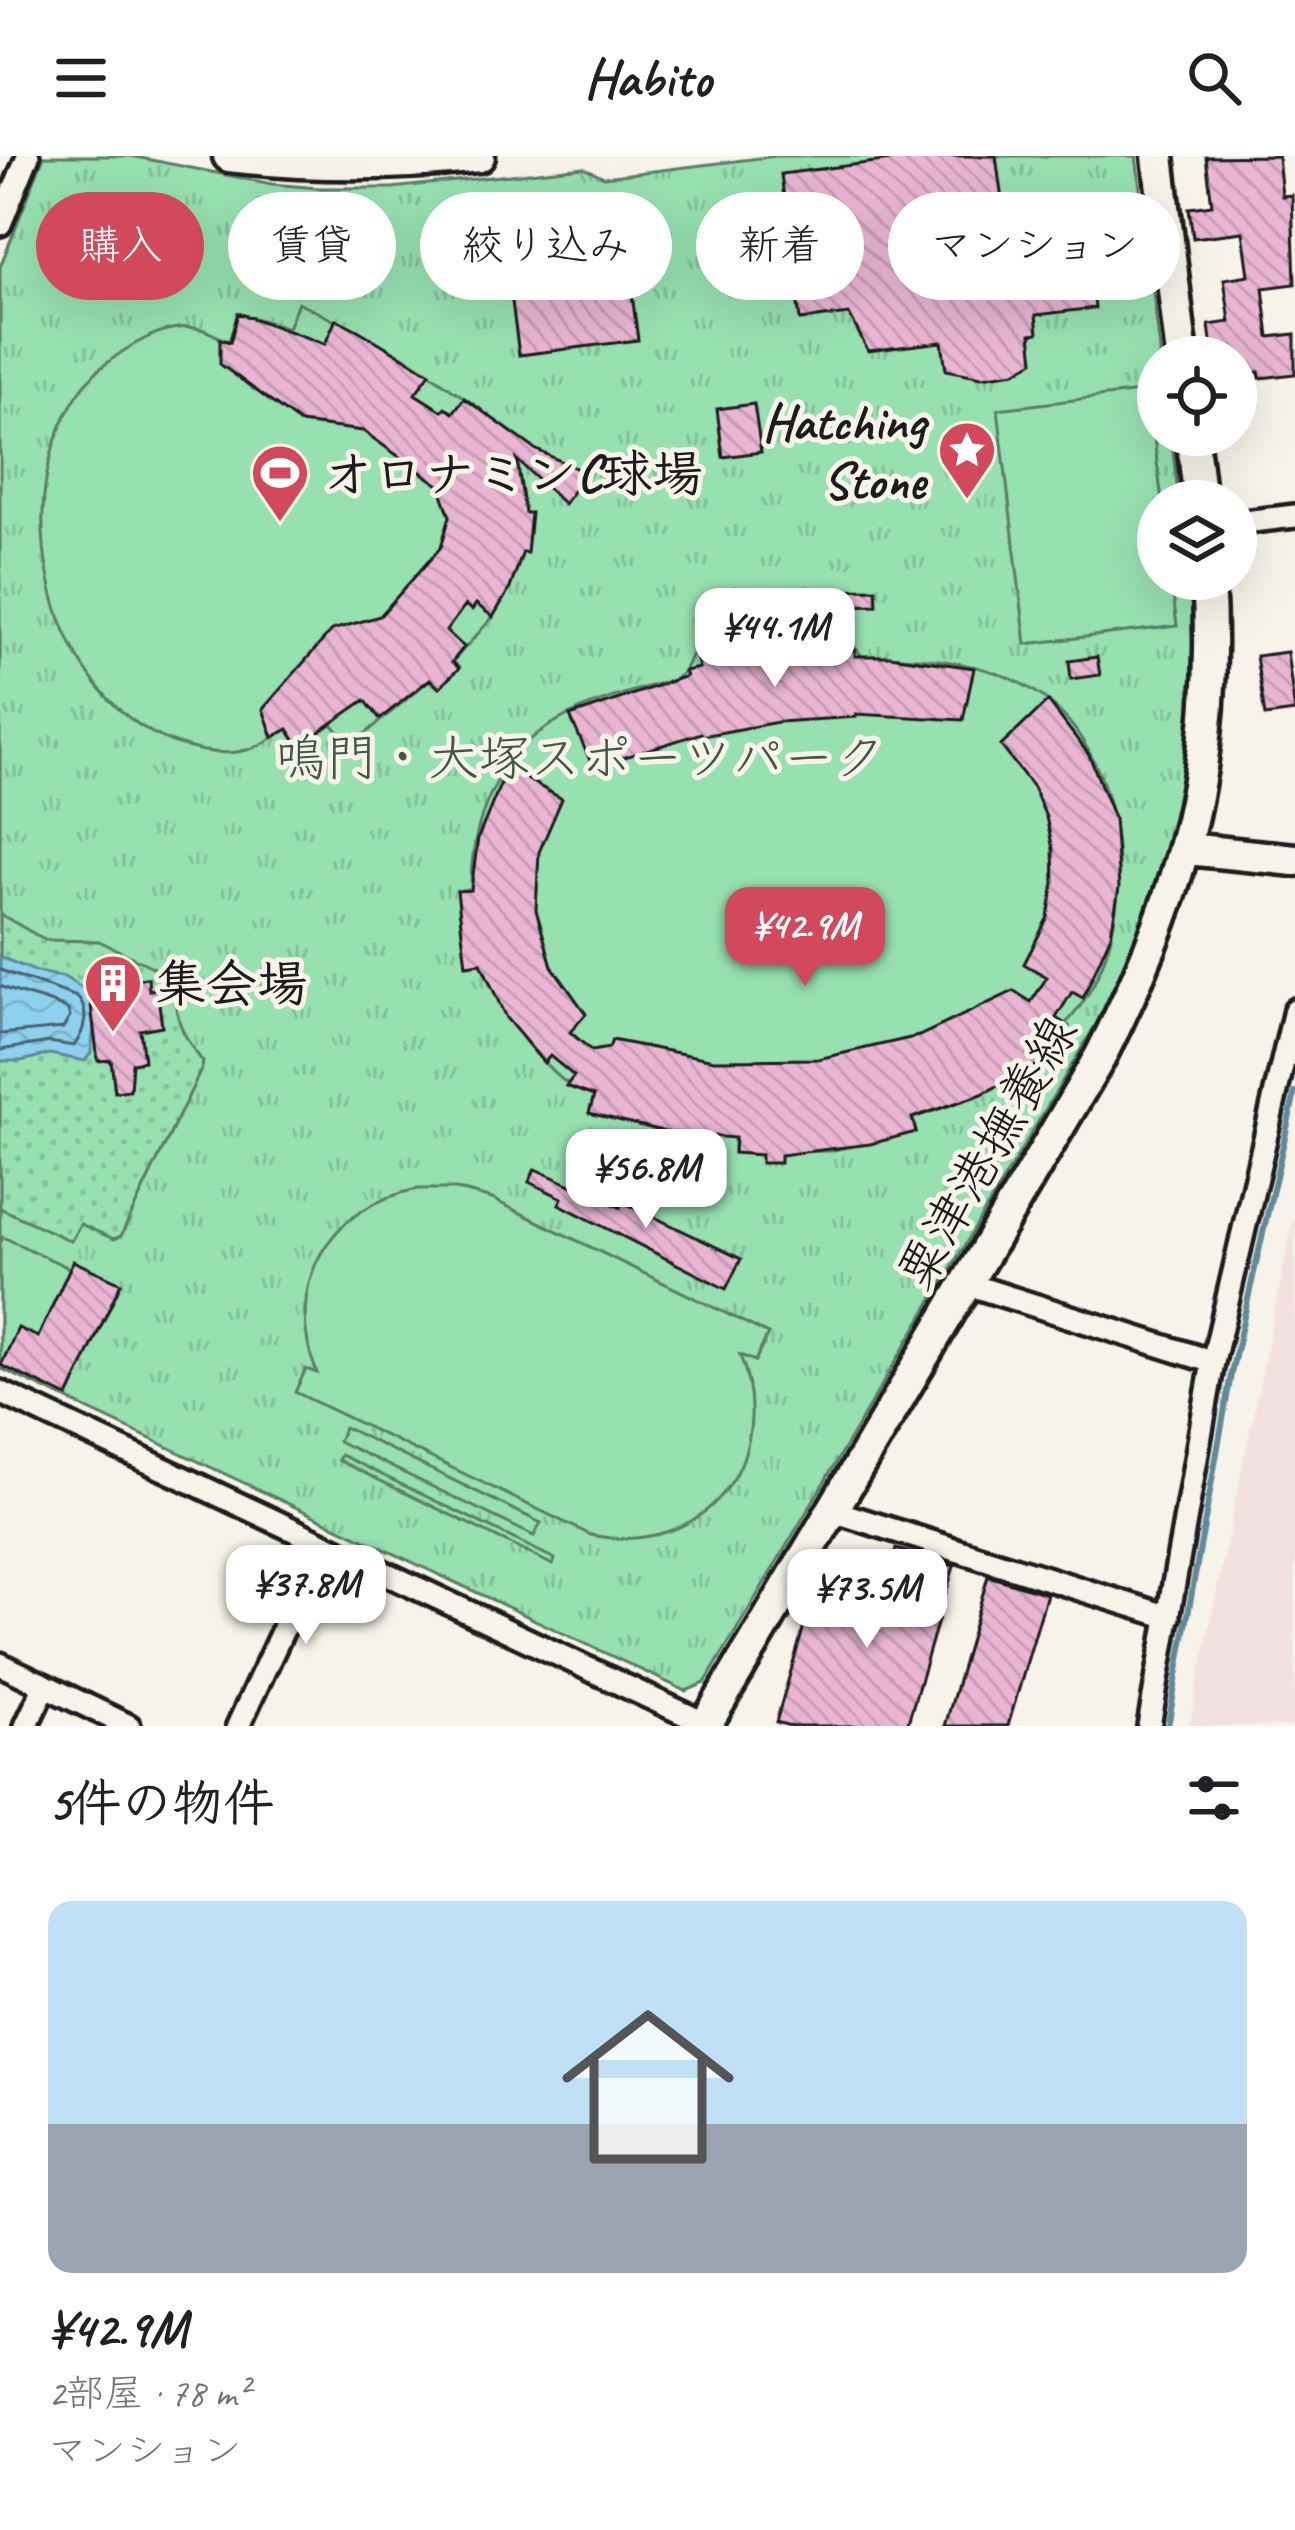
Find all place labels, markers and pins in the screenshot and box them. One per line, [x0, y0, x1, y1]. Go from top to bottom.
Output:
place label: Hatching Stone [762, 390, 929, 513]
place icon: Hatching Stone [936, 419, 998, 501]
sports icon: オロナミンC球場 [249, 442, 311, 524]
place label: オロナミンC球場 [322, 442, 703, 506]
pin: ¥44.1M [677, 588, 873, 690]
pin: ¥42.9M [707, 887, 903, 989]
building icon: 集会場 [82, 952, 144, 1034]
place label: 集会場 [155, 952, 308, 1016]
pin: ¥56.8M [548, 1129, 744, 1231]
pin: ¥37.8M [208, 1545, 404, 1647]
pin: ¥73.5M [769, 1549, 965, 1651]

